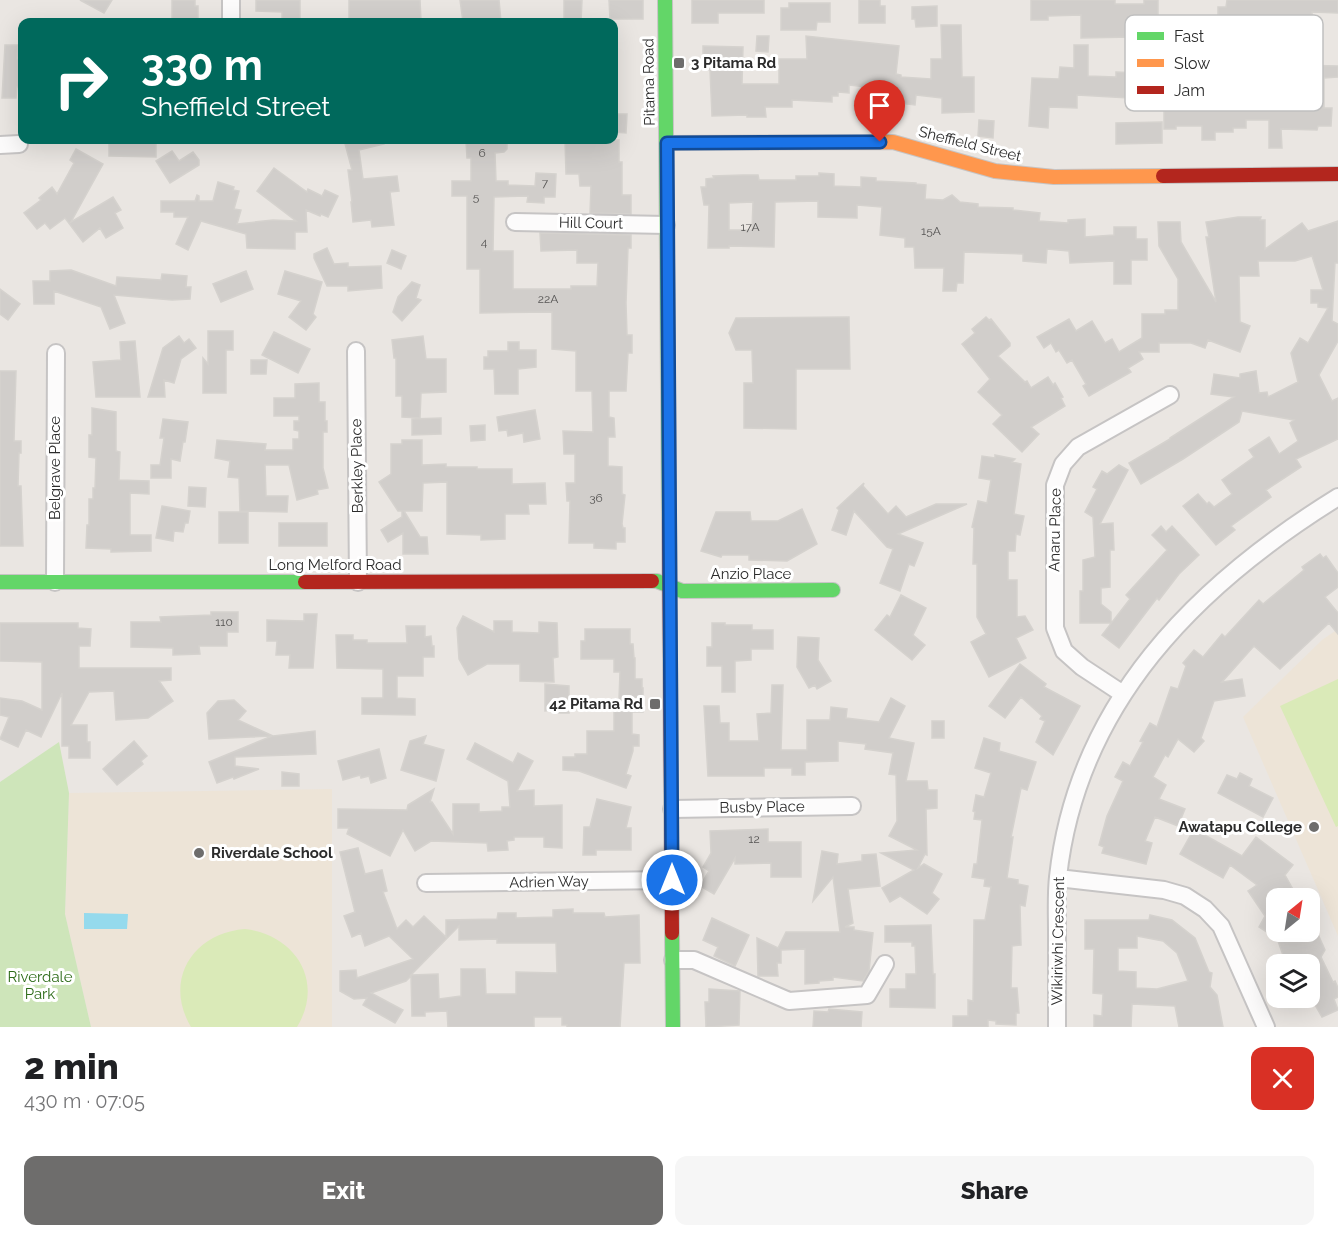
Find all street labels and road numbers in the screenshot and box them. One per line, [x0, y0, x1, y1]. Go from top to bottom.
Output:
street label: Pitama Road [639, 38, 659, 126]
street label: Sheffield Street [917, 123, 1023, 165]
street label: Hill Court [559, 213, 623, 233]
street label: Belgrave Place [46, 416, 64, 520]
street label: Berkley Place [347, 418, 367, 514]
street label: Anaru Place [1045, 488, 1065, 572]
street label: Long Melford Road [268, 556, 402, 574]
street label: Anzio Place [711, 565, 792, 583]
street label: Busby Place [719, 797, 805, 817]
street label: Adrien Way [509, 872, 589, 892]
street label: Wikiriwhi Crescent [1048, 876, 1068, 1006]

